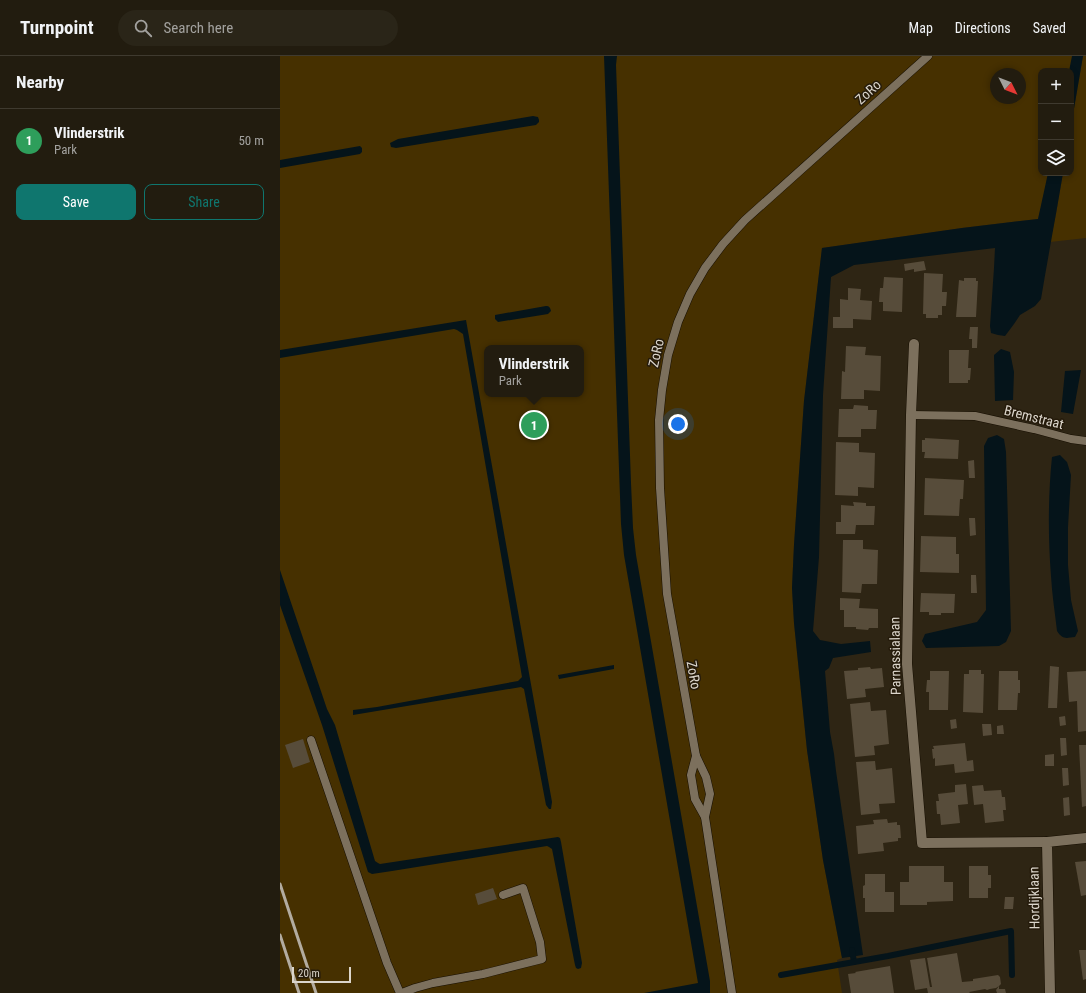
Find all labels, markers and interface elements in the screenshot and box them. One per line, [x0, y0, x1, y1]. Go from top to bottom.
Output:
search box [118, 10, 398, 46]
text: Turnpoint [20, 16, 94, 39]
icon: search [132, 17, 154, 39]
text: Search here [164, 19, 233, 37]
text: Map [909, 20, 933, 36]
text: Directions [955, 20, 1011, 36]
text: Saved [1033, 20, 1066, 36]
north arrow [990, 68, 1026, 104]
map controls [1038, 68, 1074, 176]
button: + [1038, 68, 1074, 104]
text: Nearby [16, 72, 64, 92]
street label: ZoRo [852, 76, 884, 108]
button: − [1038, 104, 1074, 140]
text: Vlinderstrik [54, 124, 125, 142]
text: 1 [26, 133, 32, 148]
text: 50 m [238, 133, 264, 148]
button: layers [1038, 140, 1074, 176]
text: Park [54, 142, 77, 157]
button: Save [16, 184, 136, 220]
button: Share [144, 184, 264, 220]
street label: ZoRo [645, 337, 667, 369]
popup [484, 345, 584, 397]
text: Vlinderstrik [499, 355, 569, 373]
text: Park [499, 373, 522, 388]
street label: Bremstraat [1002, 402, 1066, 432]
pin: 1 [521, 410, 547, 440]
your location [668, 414, 688, 434]
street label: Parnassialaan [886, 617, 904, 695]
street label: ZoRo [684, 659, 704, 691]
street label: Hordijklaan [1025, 866, 1043, 930]
scale bar [292, 965, 351, 984]
text: 20 m [298, 967, 320, 980]

